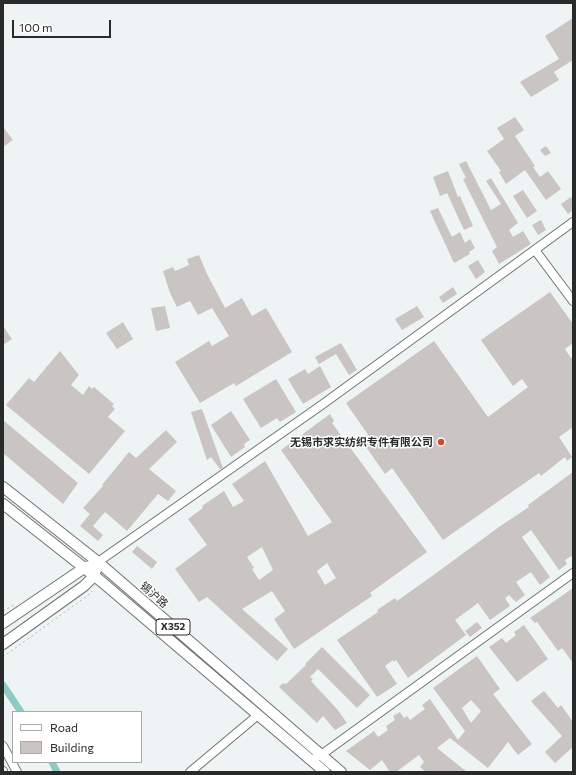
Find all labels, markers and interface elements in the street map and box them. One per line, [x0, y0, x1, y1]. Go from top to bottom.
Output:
scale bar [14, 12, 113, 38]
text: 100 m [19, 20, 53, 34]
place label: 无锡市求实纺织专件有限公司 [290, 435, 433, 449]
marker: 无锡市求实纺织专件有限公司 [436, 437, 446, 447]
street label: 锡沪路 [137, 579, 171, 611]
road number: X352 [156, 619, 190, 635]
legend [12, 711, 142, 763]
text: Road [50, 720, 78, 734]
text: Building [50, 740, 94, 754]

